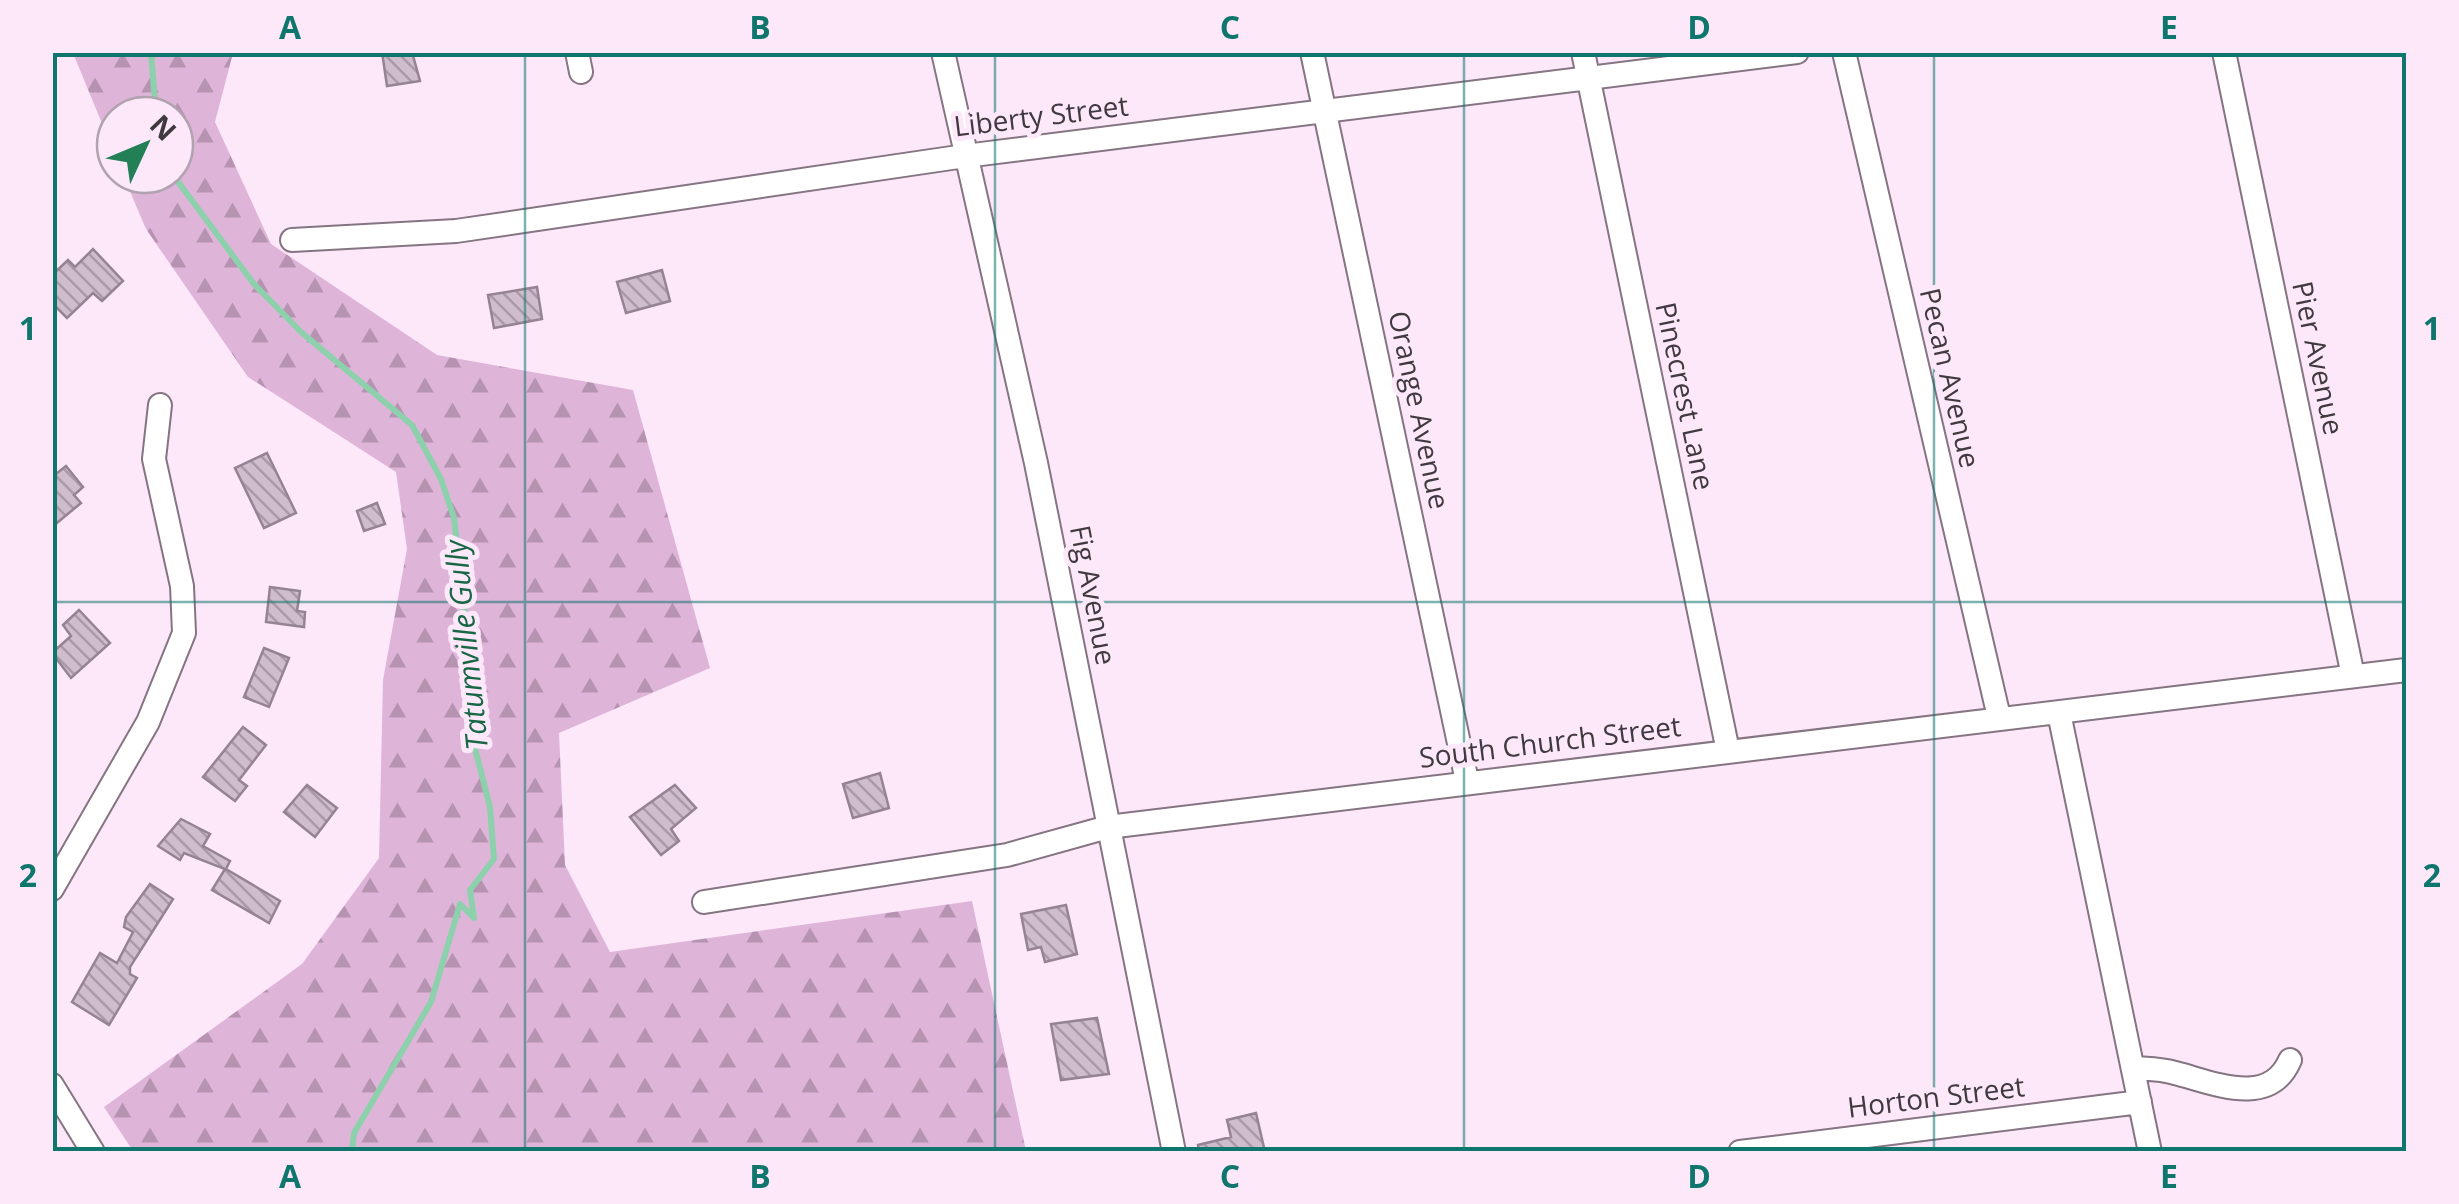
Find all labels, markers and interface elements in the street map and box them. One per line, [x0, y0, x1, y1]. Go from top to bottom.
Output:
text: A [279, 5, 302, 48]
text: B [749, 5, 771, 48]
text: C [1220, 5, 1240, 48]
text: D [1687, 5, 1711, 48]
text: E [2160, 5, 2178, 48]
street label: Liberty Street [951, 85, 1130, 145]
north arrow [95, 95, 195, 195]
text: N [142, 106, 185, 148]
street label: Pier Avenue [2284, 278, 2354, 438]
street label: Pecan Avenue [1912, 284, 1990, 471]
street label: Pinecrest Lane [1648, 298, 1724, 493]
text: 1 [19, 306, 37, 349]
text: 1 [2423, 306, 2441, 349]
street label: Orange Avenue [1380, 307, 1460, 512]
street label: Fig Avenue [1062, 522, 1126, 668]
water label: Tatumville Gully [434, 536, 497, 752]
street label: South Church Street [1417, 706, 1683, 776]
text: 2 [19, 853, 37, 896]
text: 2 [2423, 853, 2441, 896]
street label: Horton Street [1845, 1066, 2027, 1126]
text: A [279, 1154, 302, 1197]
text: B [749, 1154, 771, 1197]
text: C [1220, 1154, 1240, 1197]
text: D [1687, 1154, 1711, 1197]
text: E [2160, 1154, 2178, 1197]

